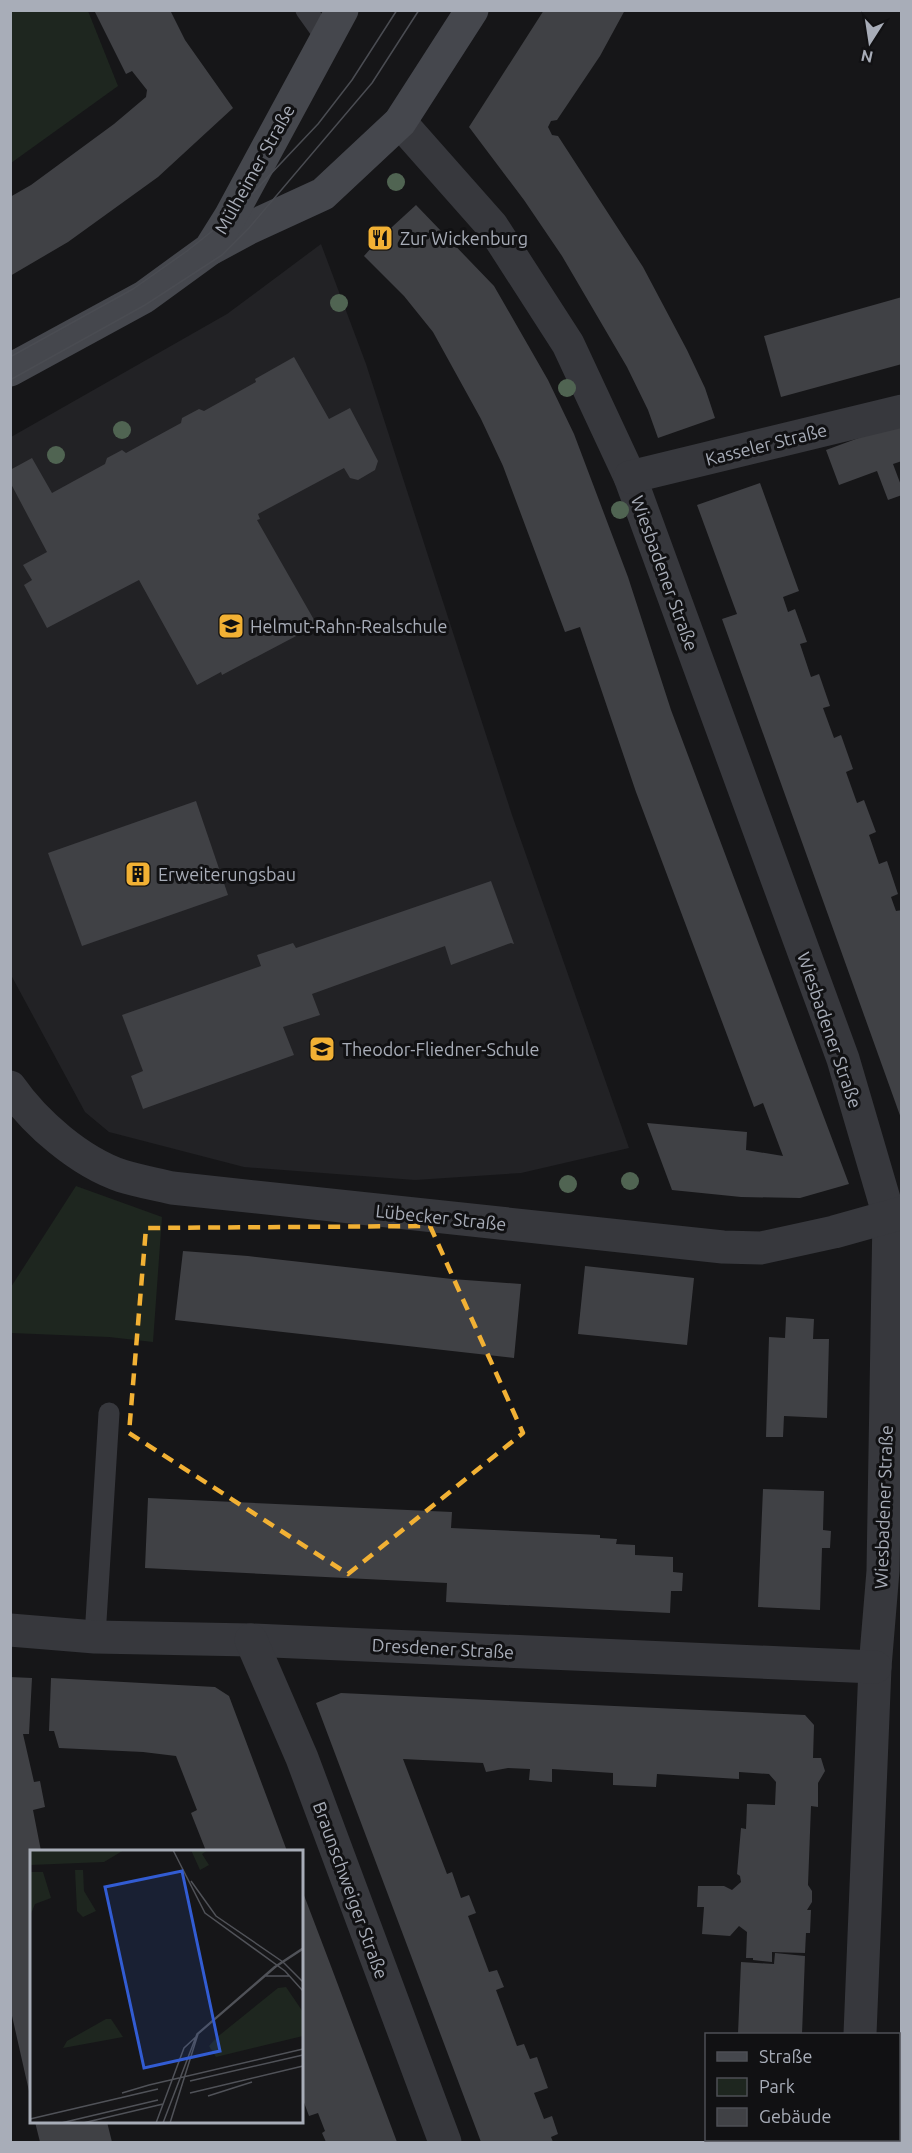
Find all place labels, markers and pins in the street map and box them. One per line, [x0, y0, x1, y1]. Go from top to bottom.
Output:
restaurant icon: Zur Wickenburg [365, 223, 395, 253]
place label: Zur Wickenburg [400, 228, 528, 248]
school or university icon: Helmut-Rahn-Realschule [216, 611, 246, 641]
place label: Helmut-Rahn-Realschule [250, 616, 447, 636]
building icon: Erweiterungsbau [123, 859, 153, 889]
place label: Erweiterungsbau [158, 864, 296, 884]
school or university icon: Theodor-Fliedner-Schule [307, 1034, 337, 1064]
place label: Theodor-Fliedner-Schule [342, 1039, 539, 1059]

